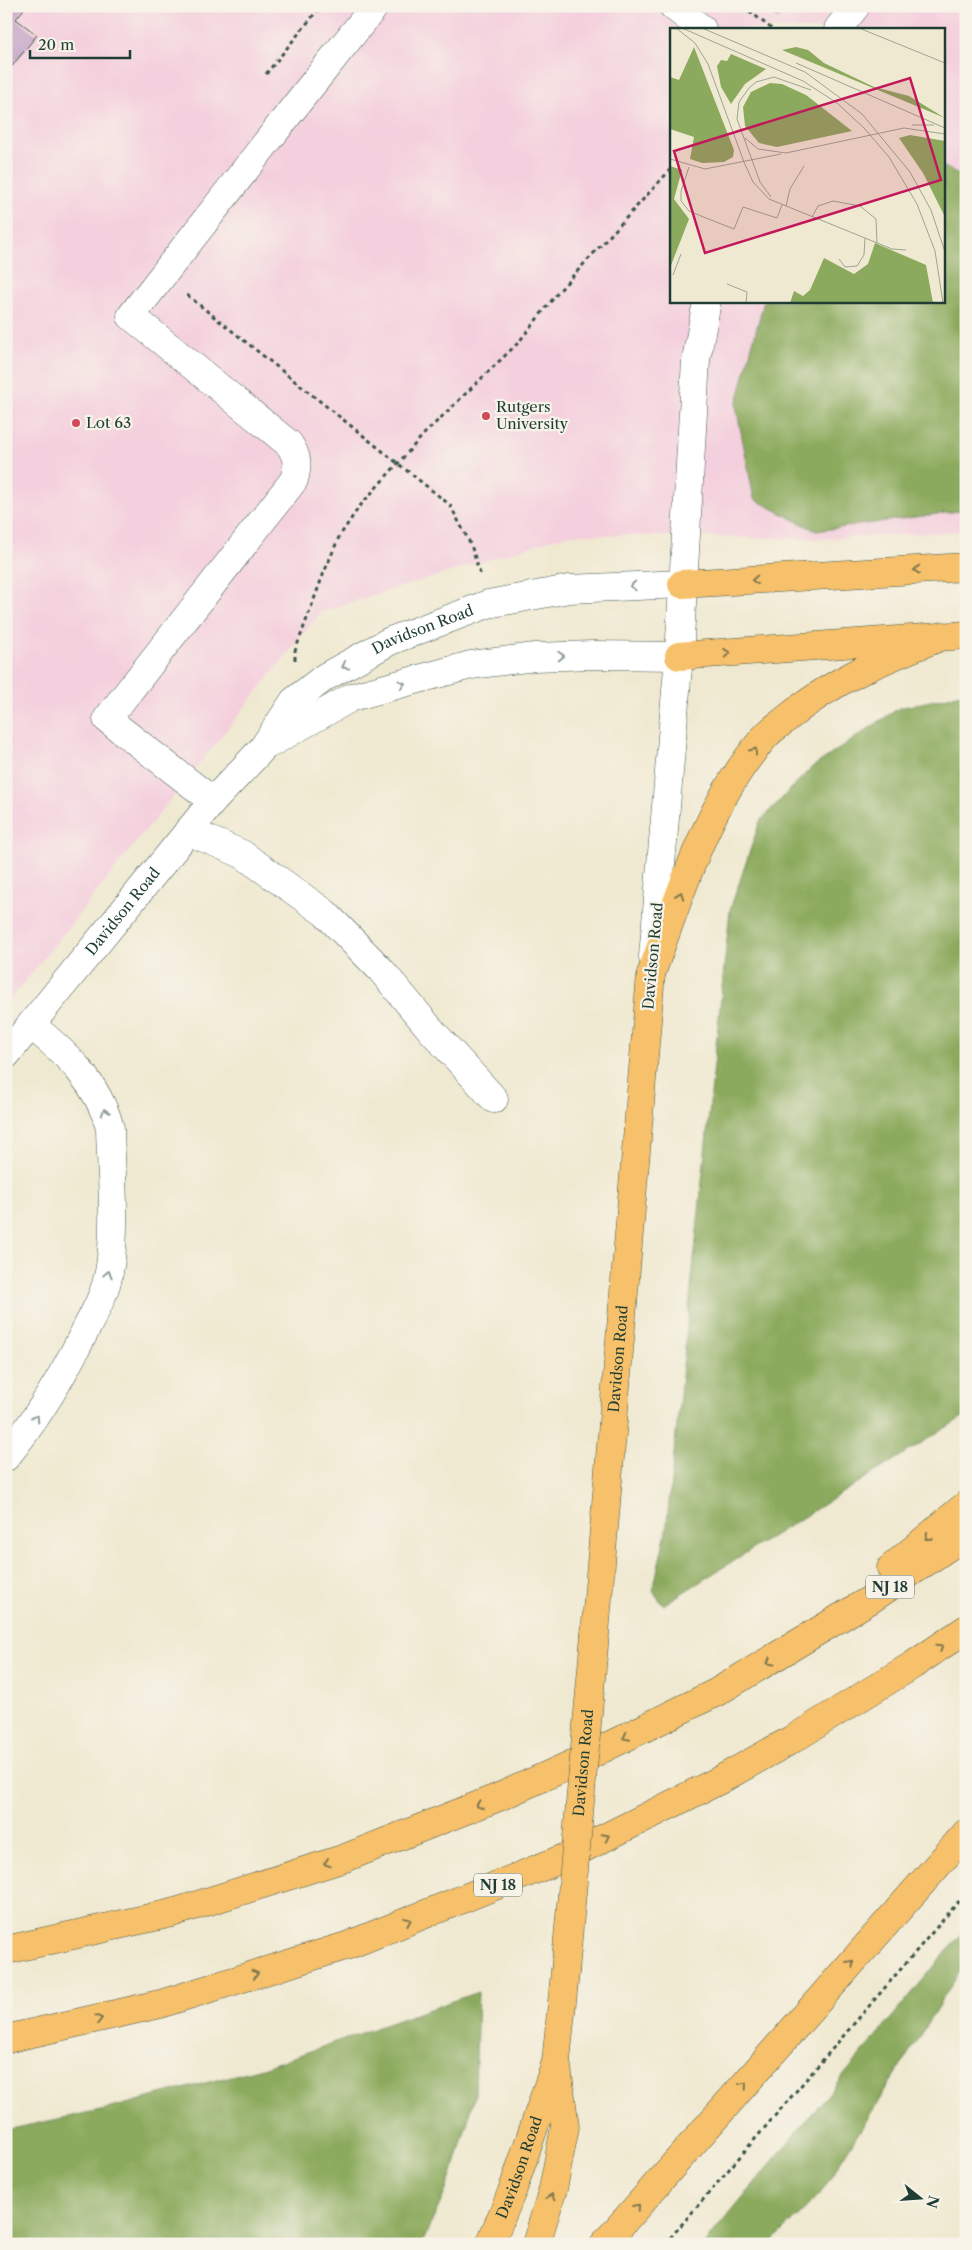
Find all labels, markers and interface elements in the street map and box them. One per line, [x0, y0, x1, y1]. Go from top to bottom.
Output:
scale bar [30, 28, 130, 60]
inset map [670, 28, 944, 302]
text: 20 m [38, 35, 74, 54]
place label: Rutgers University [496, 397, 569, 433]
marker: Rutgers University [480, 410, 492, 422]
place label: Lot 63 [86, 413, 131, 432]
marker: Lot 63 [70, 417, 82, 429]
one-way arrow [913, 564, 921, 575]
one-way arrow [751, 574, 759, 585]
one-way arrow [629, 581, 637, 592]
street label: Davidson Road [368, 600, 476, 658]
one-way arrow [724, 647, 732, 658]
one-way arrow [558, 651, 566, 661]
one-way arrow [341, 659, 350, 669]
one-way arrow [397, 679, 405, 689]
one-way arrow [748, 747, 757, 757]
street label: Davidson Road [81, 863, 164, 959]
one-way arrow [674, 891, 684, 900]
street label: Davidson Road [638, 901, 667, 1010]
one-way arrow [101, 1109, 111, 1117]
one-way arrow [102, 1269, 112, 1278]
street label: Davidson Road [604, 1304, 632, 1413]
one-way arrow [30, 1415, 39, 1424]
one-way arrow [925, 1531, 934, 1540]
road number: NJ 18 [866, 1575, 914, 1598]
one-way arrow [934, 1644, 943, 1653]
one-way arrow [766, 1655, 775, 1665]
street label: Davidson Road [569, 1708, 597, 1817]
one-way arrow [622, 1731, 631, 1741]
one-way arrow [475, 1799, 483, 1809]
one-way arrow [601, 1833, 610, 1843]
one-way arrow [323, 1858, 332, 1868]
road number: NJ 18 [474, 1874, 522, 1896]
one-way arrow [403, 1917, 412, 1927]
one-way arrow [845, 1960, 854, 1969]
one-way arrow [250, 1970, 258, 1980]
one-way arrow [94, 2014, 103, 2025]
one-way arrow [738, 2081, 747, 2090]
street label: Davidson Road [492, 2114, 546, 2222]
north arrow [894, 2172, 944, 2222]
text: N [922, 2193, 943, 2210]
one-way arrow [545, 2194, 555, 2202]
one-way arrow [631, 2204, 639, 2213]

